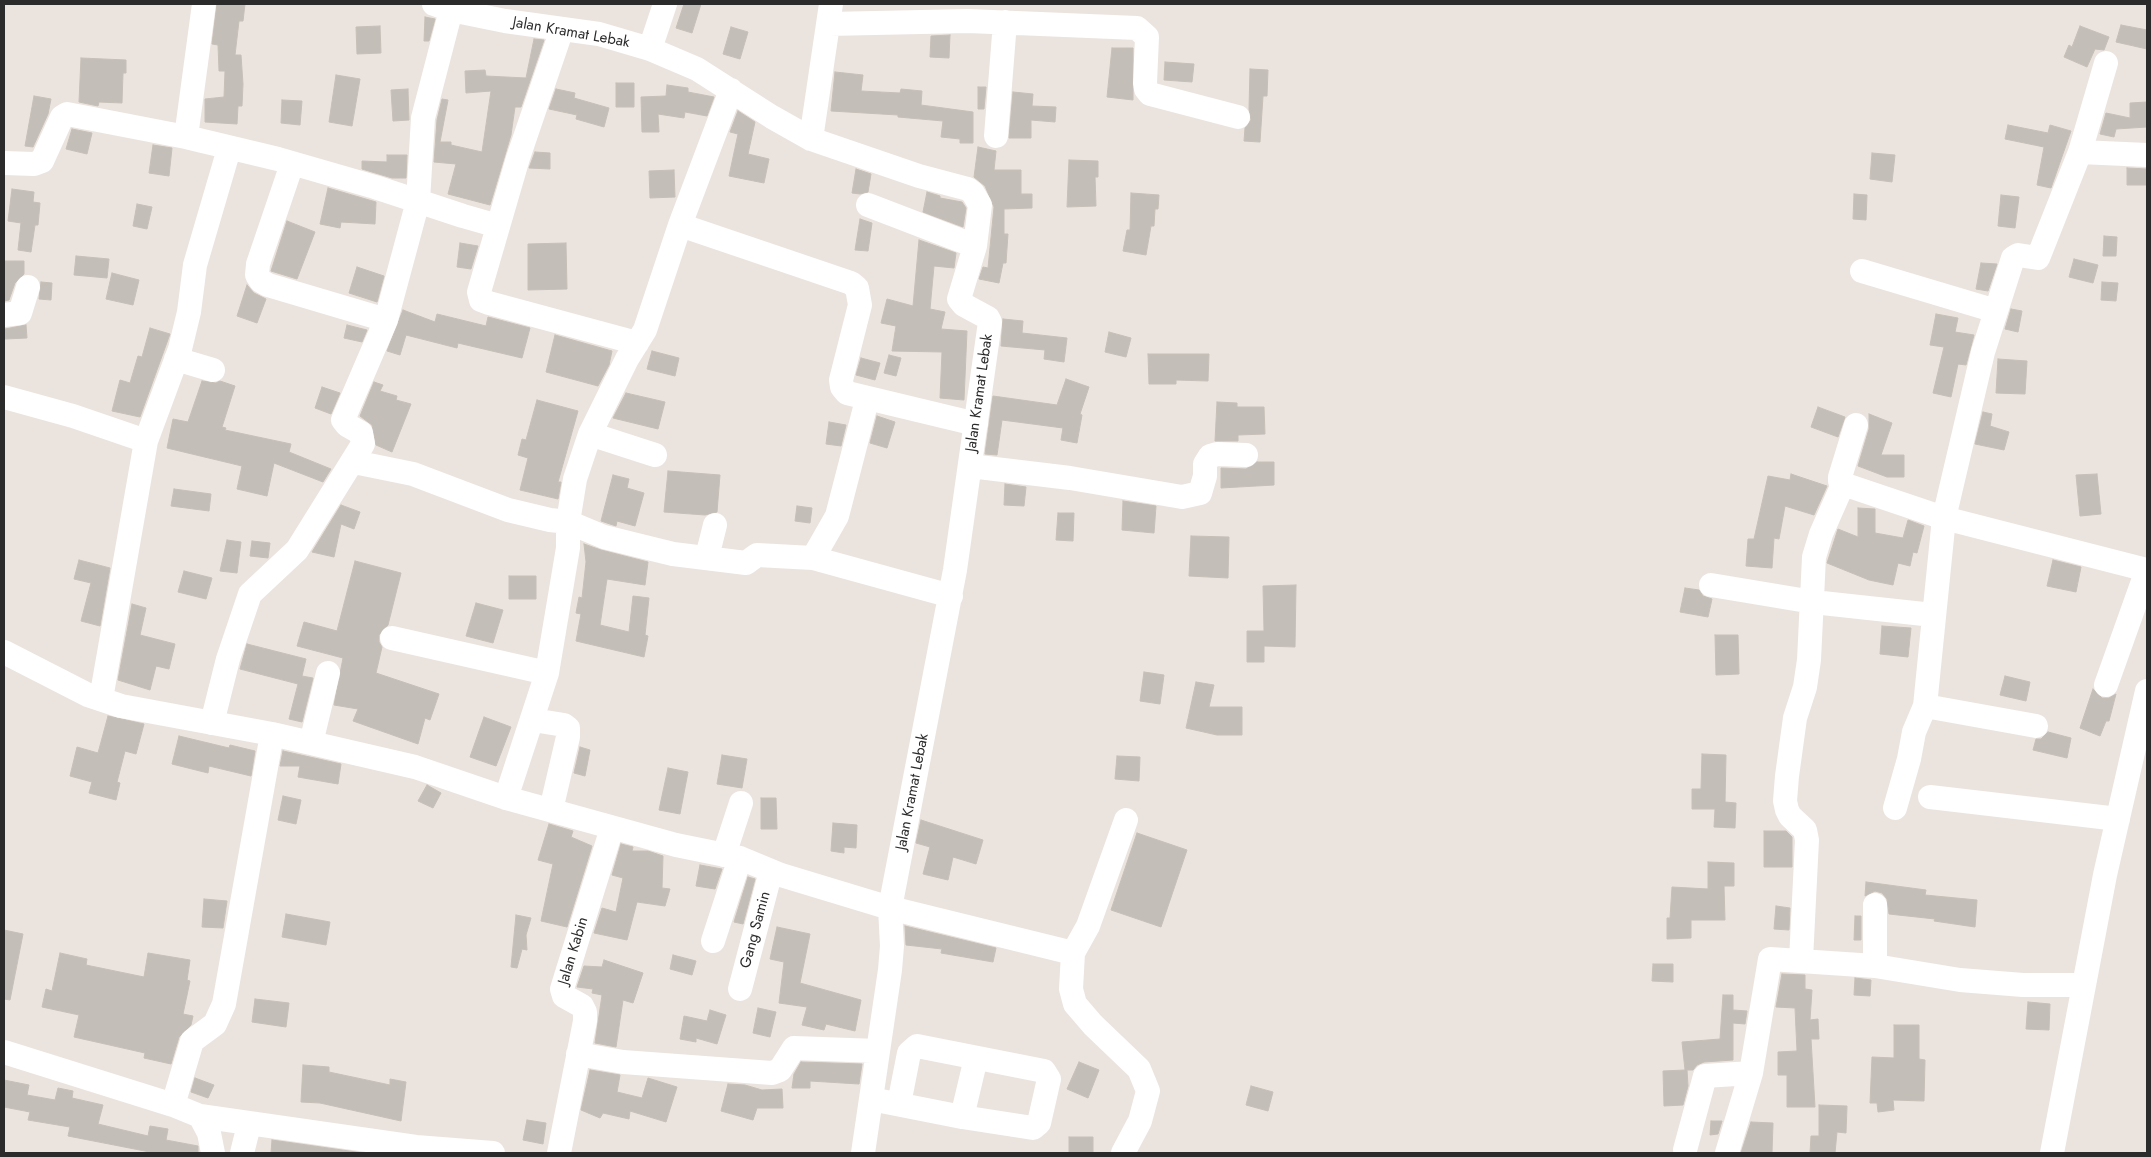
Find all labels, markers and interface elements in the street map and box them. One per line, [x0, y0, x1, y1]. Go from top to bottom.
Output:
street label: Jalan Kramat Lebak [511, 14, 631, 52]
street label: Jalan Kramat Lebak [963, 333, 997, 453]
street label: Jalan Kramat Lebak [893, 732, 933, 852]
street label: Gang Samin [737, 890, 775, 970]
street label: Jalan Kabin [555, 915, 593, 987]

